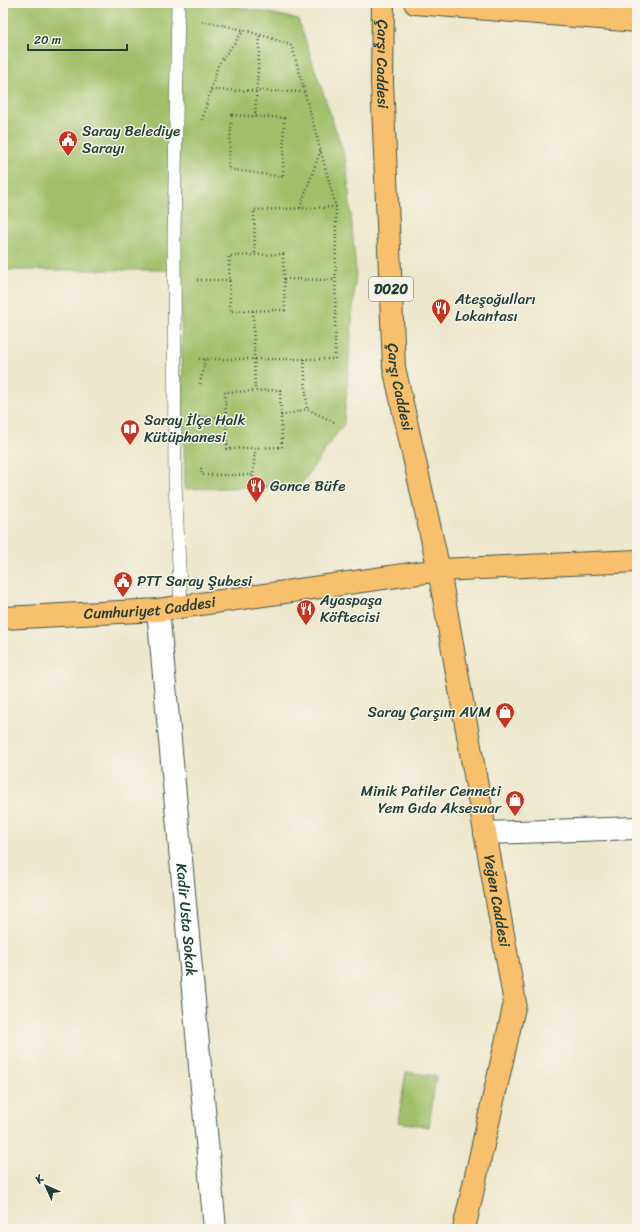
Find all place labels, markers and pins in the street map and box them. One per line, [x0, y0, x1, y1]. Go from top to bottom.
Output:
place label: Saray Belediye Sarayı [82, 118, 180, 161]
public building icon: Saray Belediye Sarayı [57, 129, 79, 157]
place label: Ateşoğulları Lokantası [454, 286, 536, 329]
restaurant icon: Ateşoğulları Lokantası [430, 297, 452, 325]
place label: Saray İlçe Halk Kütüphanesi [144, 407, 246, 450]
library icon: Saray İlçe Halk Kütüphanesi [119, 418, 141, 446]
place label: Gonce Büfe [270, 473, 346, 499]
restaurant icon: Gonce Büfe [245, 475, 267, 503]
place label: PTT Saray Şubesi [137, 568, 253, 594]
public building icon: PTT Saray Şubesi [112, 570, 134, 598]
place label: Ayaspaşa Köftecisi [319, 587, 382, 630]
restaurant icon: Ayaspaşa Köftecisi [295, 598, 317, 626]
place label: Saray Çarşım AVM [368, 699, 491, 725]
shop icon: Saray Çarşım AVM [494, 701, 516, 729]
place label: Minik Patiler Cenneti Yem Gıda Aksesuar [361, 778, 502, 821]
shop icon: Minik Patiler Cenneti Yem Gıda Aksesuar [504, 789, 526, 817]

